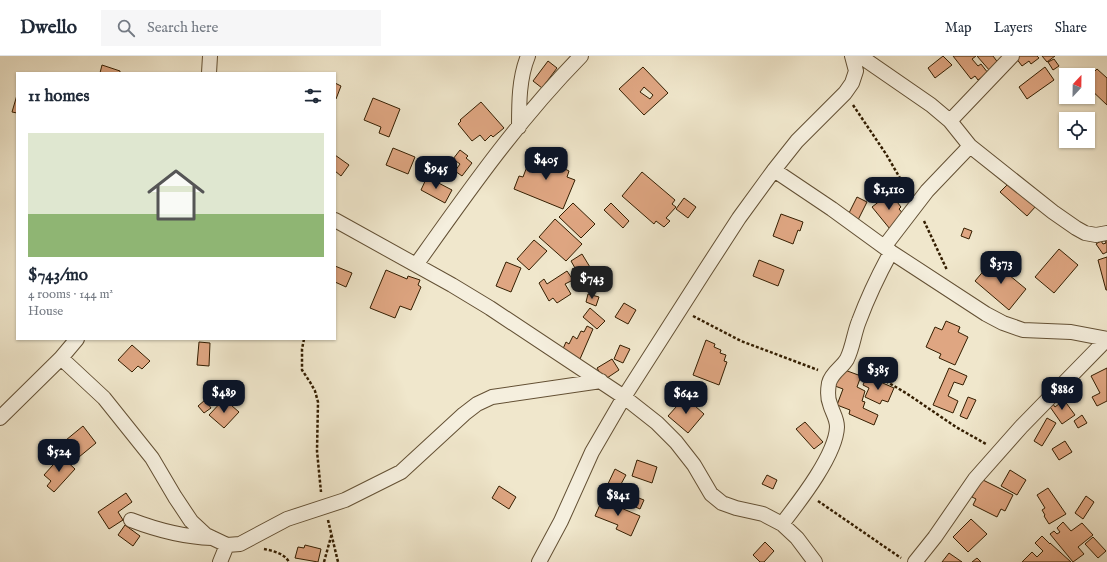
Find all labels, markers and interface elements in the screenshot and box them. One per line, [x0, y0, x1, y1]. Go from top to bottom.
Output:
search box [101, 10, 381, 46]
text: Dwello [20, 16, 77, 40]
icon: search [115, 17, 137, 39]
text: Search here [147, 18, 218, 37]
text: Map [945, 19, 972, 37]
text: Layers [994, 19, 1033, 37]
text: Share [1055, 19, 1087, 37]
north arrow [1059, 68, 1095, 104]
map controls [1059, 68, 1095, 148]
icon: filters [302, 85, 324, 107]
text: 11 homes [28, 86, 89, 107]
button: locate [1059, 112, 1095, 148]
pin: $405 [522, 147, 570, 181]
text: $405 [534, 151, 558, 168]
pin: $945 [412, 156, 460, 190]
icon: home [140, 159, 212, 231]
text: $945 [424, 160, 448, 177]
pin: $1,110 [856, 177, 922, 211]
text: $1,110 [873, 181, 905, 198]
pin: $373 [977, 251, 1025, 285]
text: $373 [990, 255, 1013, 272]
text: $743/mo [28, 265, 88, 286]
pin: $743 [568, 266, 616, 300]
text: $743 [580, 270, 604, 287]
text: 4 rooms · 144 m² [28, 286, 113, 303]
text: House [28, 303, 63, 320]
pin: $385 [854, 357, 902, 391]
text: $385 [867, 361, 889, 378]
pin: $886 [1038, 377, 1086, 411]
pin: $489 [200, 380, 248, 414]
pin: $642 [662, 381, 710, 415]
text: $886 [1051, 381, 1073, 398]
text: $489 [212, 384, 236, 401]
text: $642 [673, 385, 699, 402]
pin: $524 [35, 439, 83, 473]
text: $524 [47, 443, 71, 460]
pin: $841 [594, 483, 642, 517]
text: $841 [606, 487, 630, 504]

